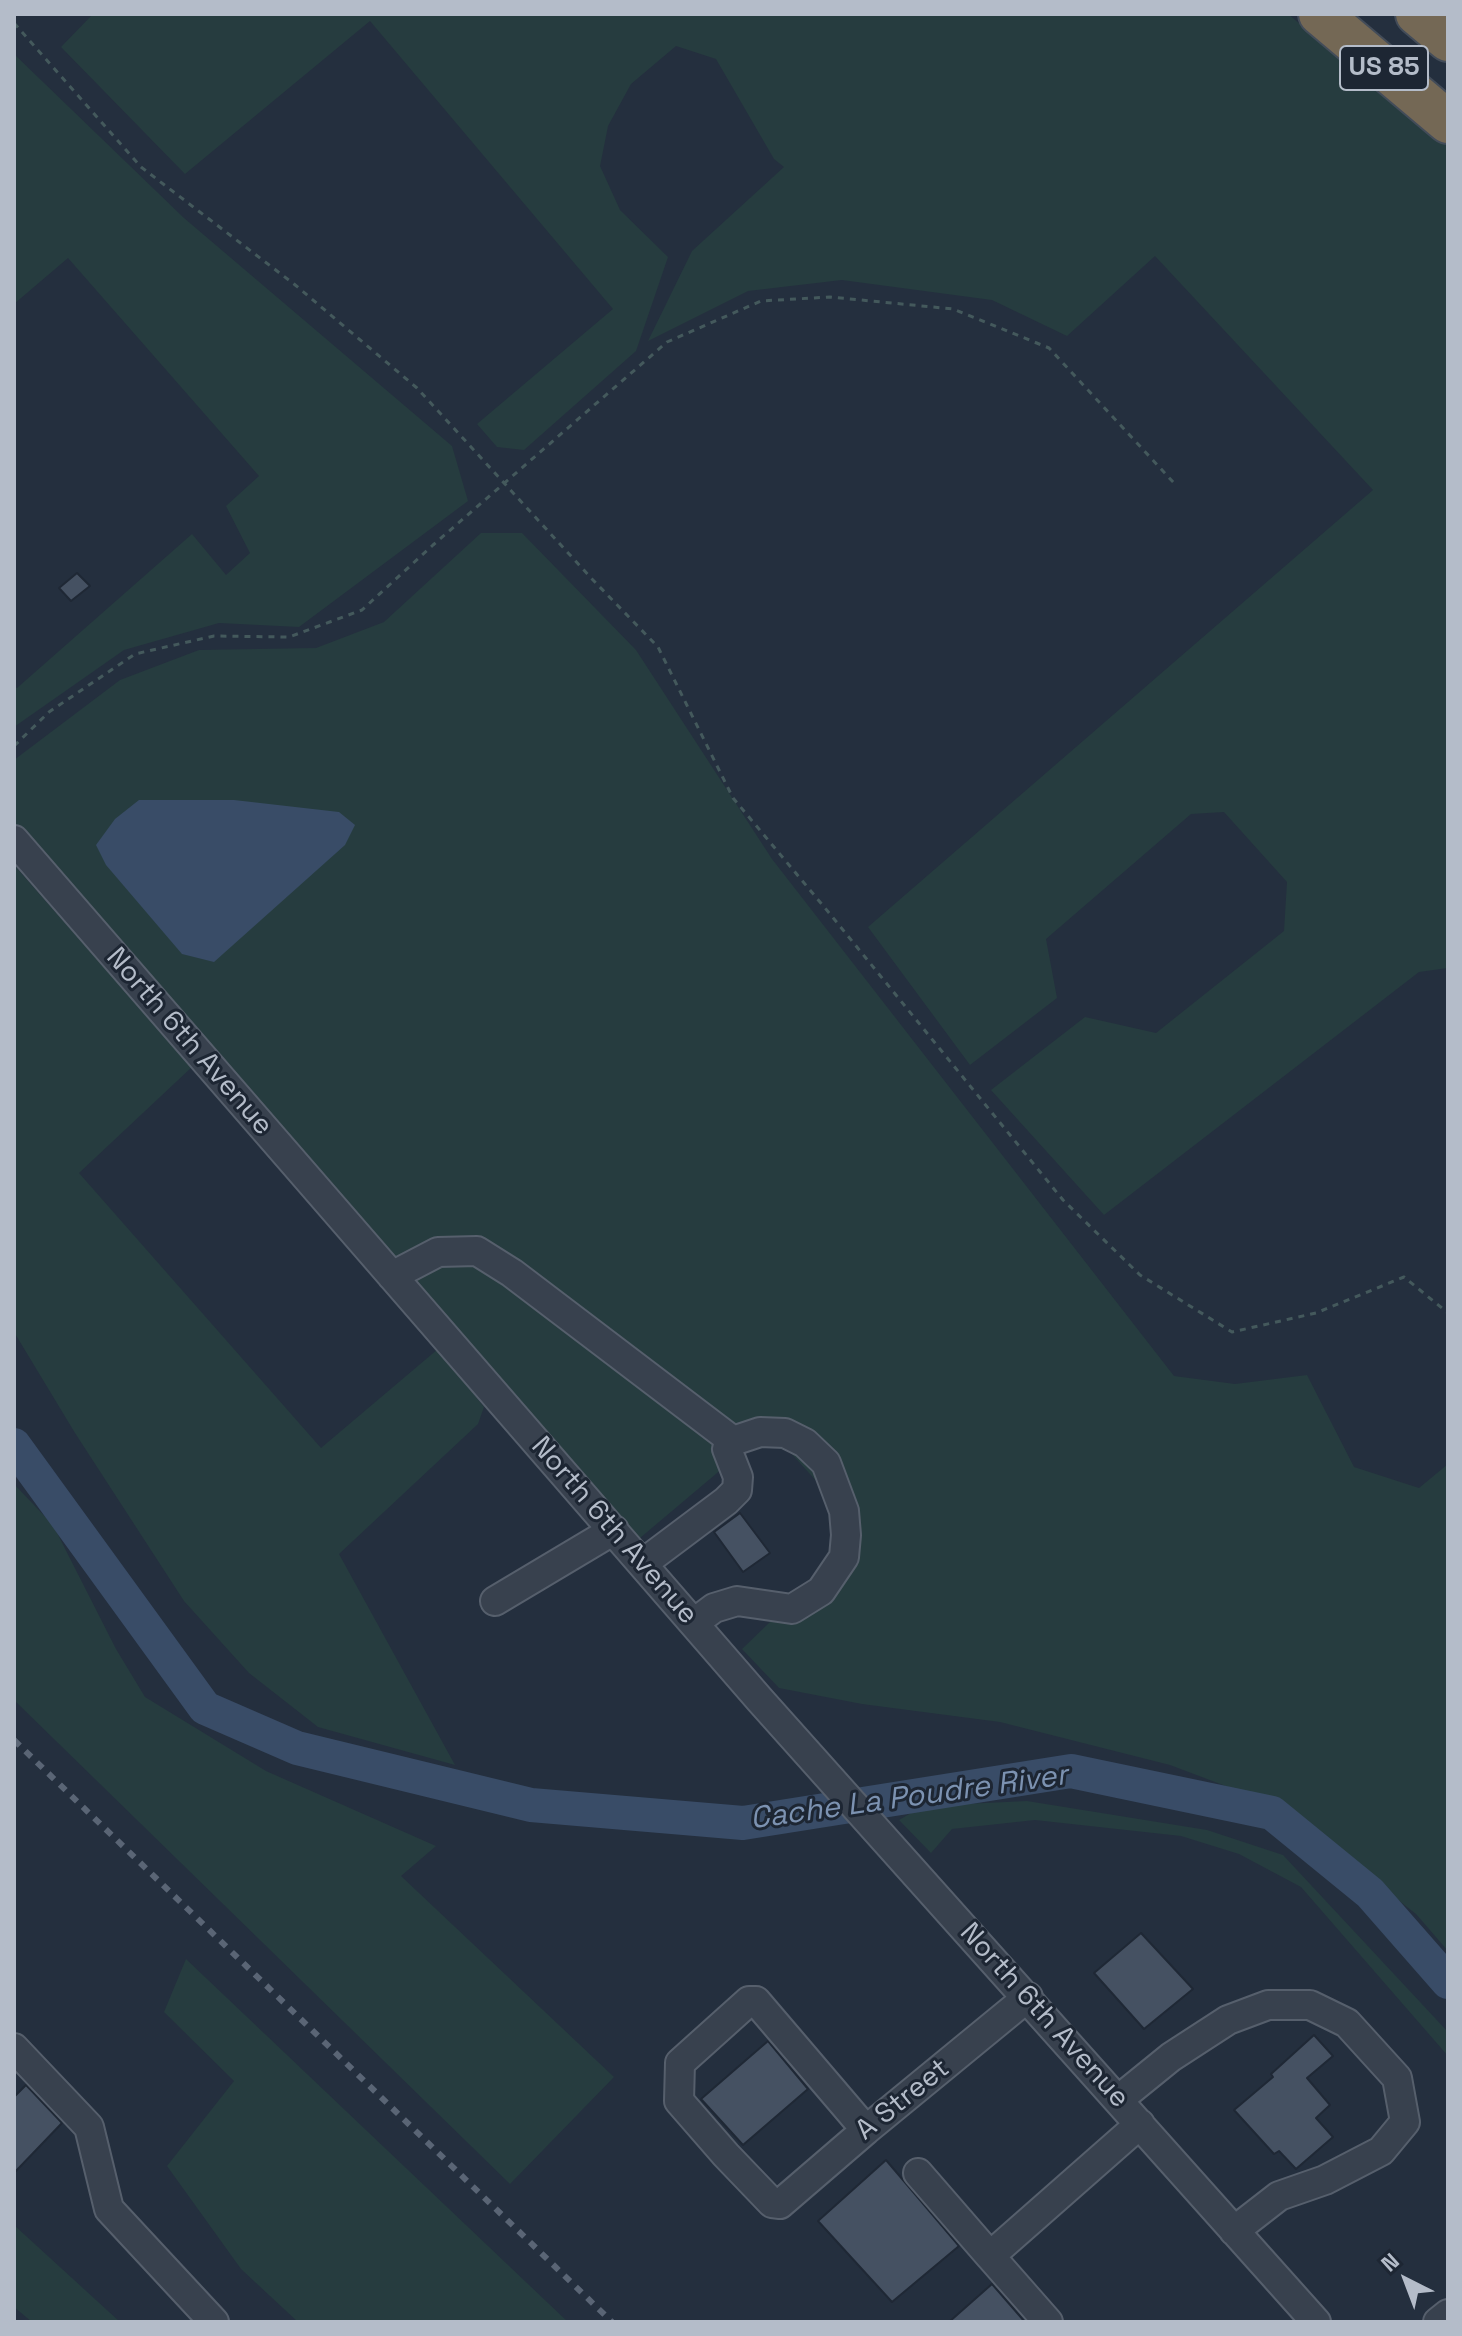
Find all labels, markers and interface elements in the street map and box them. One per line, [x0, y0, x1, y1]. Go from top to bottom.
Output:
road number: US 85 [1340, 46, 1428, 90]
street label: North 6th Avenue [99, 942, 279, 1142]
street label: North 6th Avenue [524, 1431, 704, 1631]
water label: Cache La Poudre River [748, 1758, 1070, 1838]
street label: North 6th Avenue [952, 1917, 1136, 2115]
street label: A Street [850, 2052, 956, 2148]
north arrow [1366, 2240, 1446, 2320]
text: N [1375, 2247, 1405, 2278]

